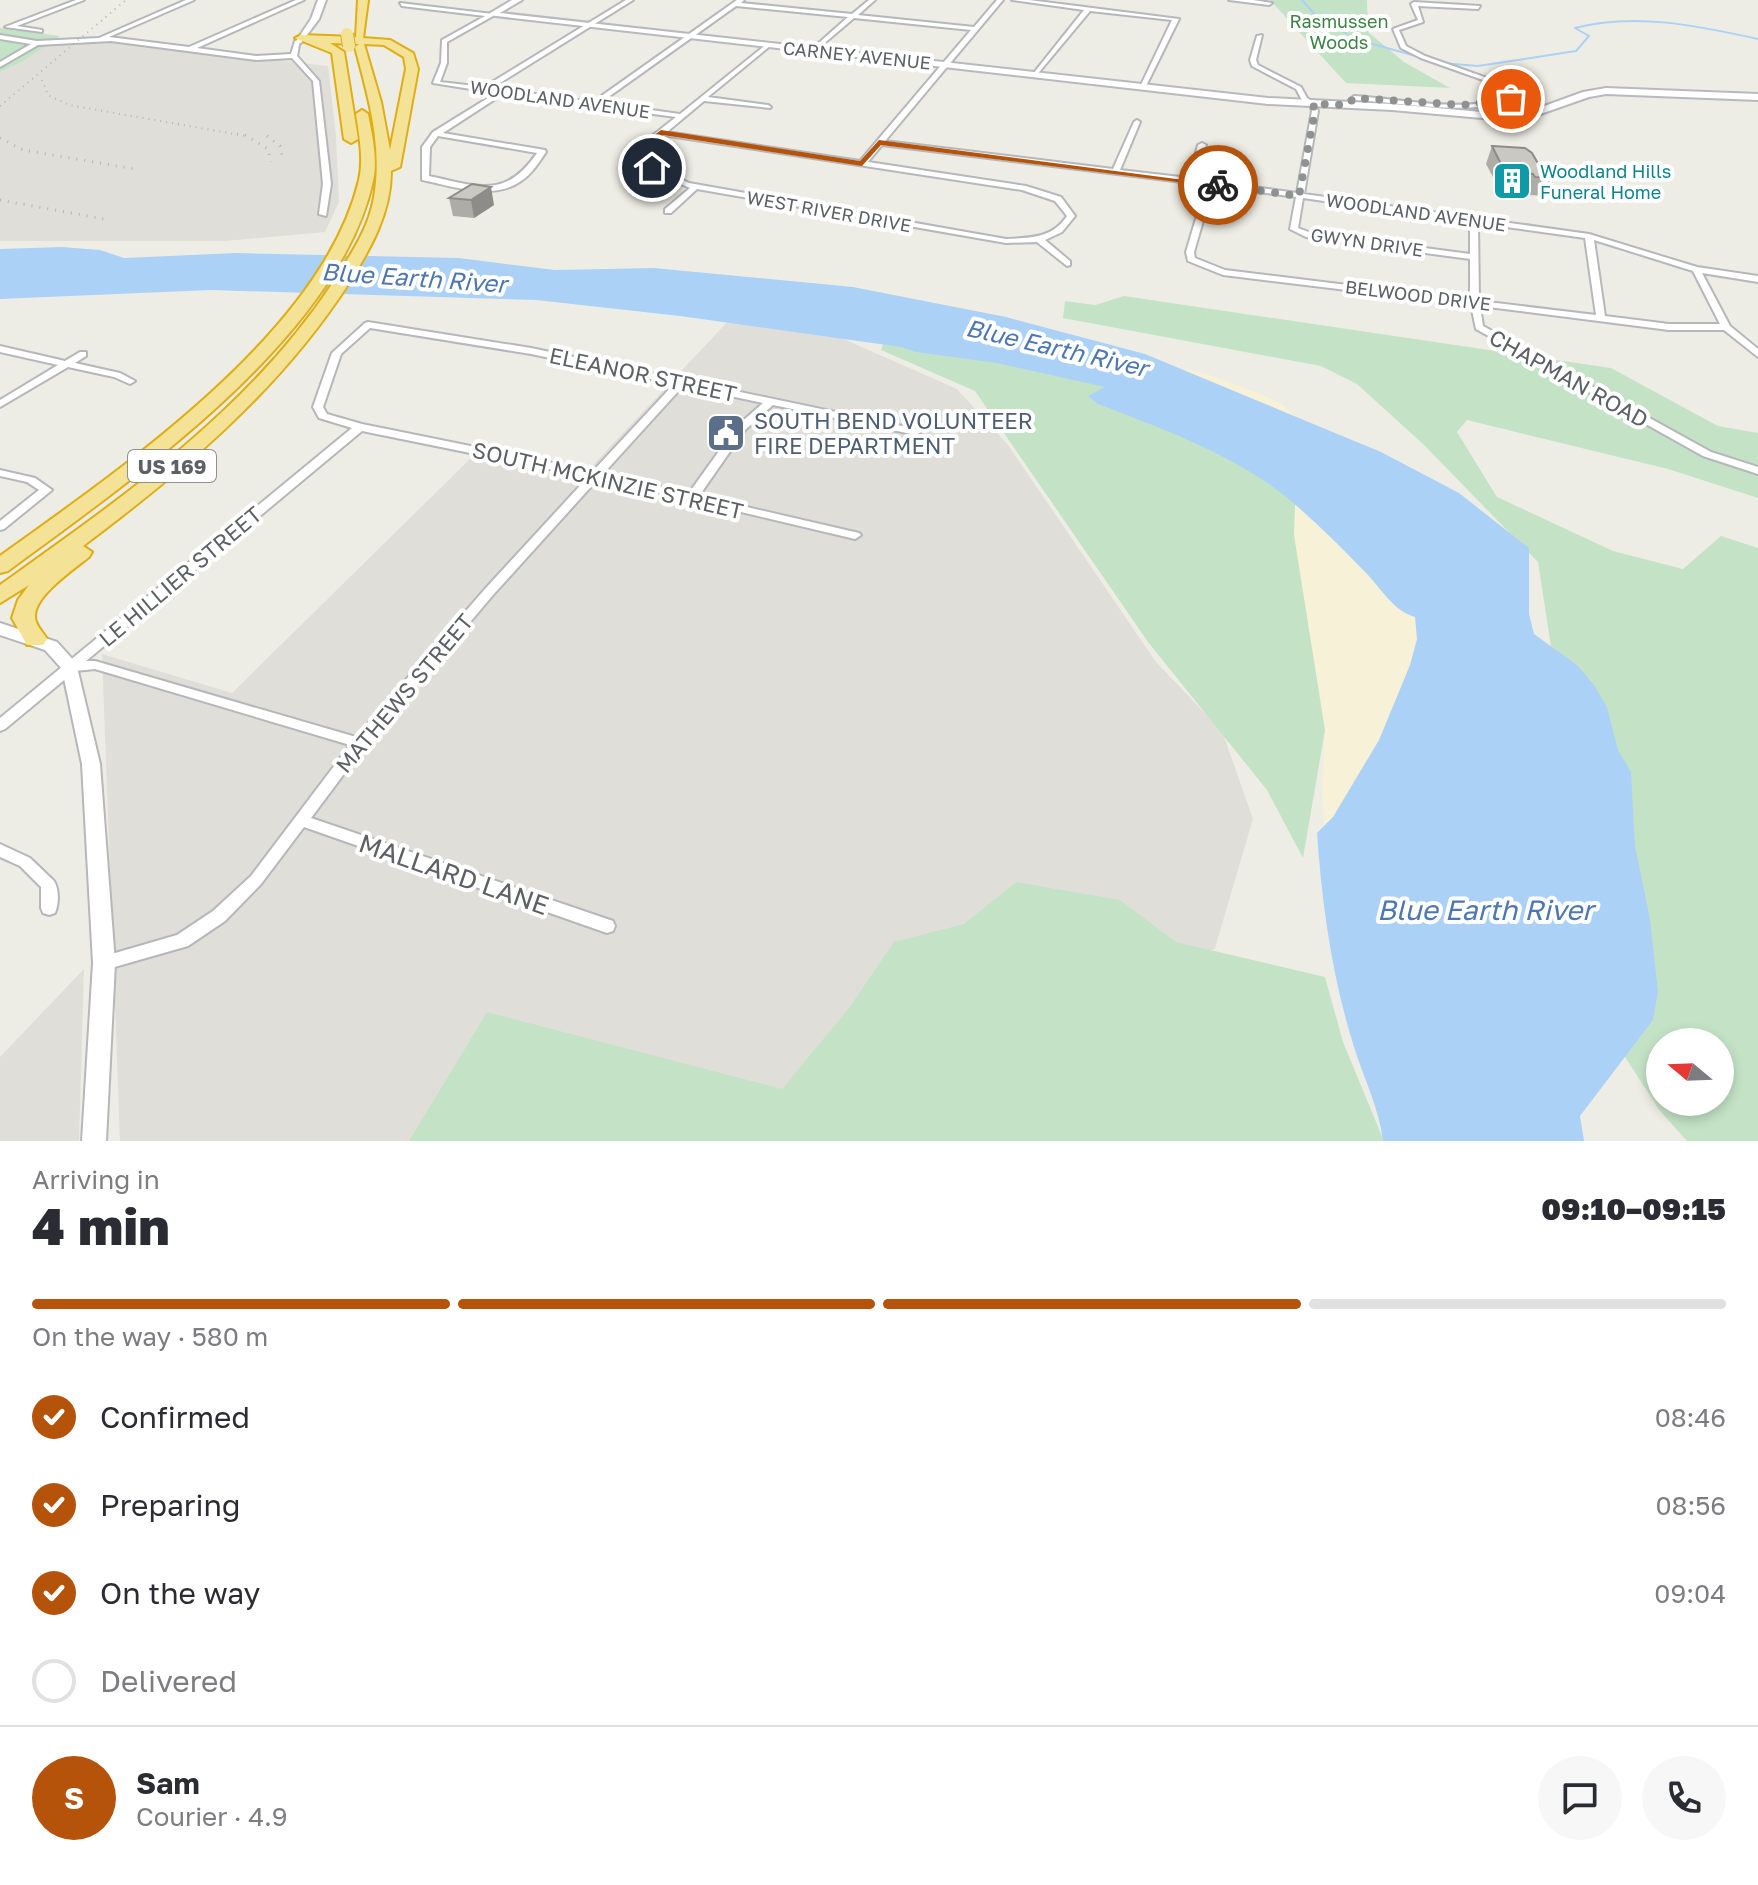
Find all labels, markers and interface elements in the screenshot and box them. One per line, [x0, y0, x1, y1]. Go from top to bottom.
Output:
park label: Rasmussen Woods [1289, 10, 1389, 53]
street label: CARNEY AVENUE [782, 36, 932, 74]
pin [1477, 65, 1545, 133]
street label: WOODLAND AVENUE [469, 75, 651, 123]
icon: bag [1489, 77, 1533, 121]
pin [618, 134, 686, 202]
courier [1178, 145, 1258, 225]
icon: home [630, 146, 674, 190]
building icon: Woodland Hills Funeral Home [1491, 160, 1533, 202]
place label: Woodland Hills Funeral Home [1540, 160, 1671, 203]
icon: bike [1196, 163, 1240, 207]
street label: WEST RIVER DRIVE [745, 186, 913, 236]
street label: WOODLAND AVENUE [1325, 188, 1507, 236]
street label: GWYN DRIVE [1309, 223, 1425, 261]
water label: Blue Earth River [321, 256, 511, 298]
street label: BELWOOD DRIVE [1344, 275, 1492, 315]
water label: Blue Earth River [963, 312, 1154, 383]
street label: CHAPMAN ROAD [1485, 323, 1653, 433]
street label: ELEANOR STREET [547, 341, 739, 407]
place label: SOUTH BEND VOLUNTEER FIRE DEPARTMENT [754, 407, 1033, 459]
public building icon: SOUTH BEND VOLUNTEER FIRE DEPARTMENT [705, 412, 747, 454]
street label: SOUTH MCKINZIE STREET [470, 436, 746, 524]
road number: US 169 [128, 450, 216, 482]
street label: LE HILLIER STREET [93, 500, 267, 652]
street label: MATHEWS STREET [330, 608, 479, 778]
street label: MALLARD LANE [355, 827, 553, 921]
water label: Blue Earth River [1377, 893, 1597, 926]
north arrow [1646, 1028, 1734, 1116]
map controls [1646, 1028, 1734, 1116]
text: Arriving in [32, 1164, 160, 1195]
text: 09:10–09:15 [1541, 1191, 1726, 1227]
text: 4 min [32, 1194, 170, 1256]
text: On the way · 580 m [32, 1321, 268, 1352]
icon: check [32, 1395, 76, 1439]
text: Confirmed [100, 1399, 250, 1435]
text: 08:46 [1655, 1402, 1726, 1433]
icon: check [32, 1483, 76, 1527]
text: Preparing [100, 1487, 241, 1523]
text: 08:56 [1655, 1490, 1726, 1521]
icon: check [32, 1571, 76, 1615]
text: On the way [100, 1575, 260, 1611]
text: 09:04 [1654, 1578, 1726, 1609]
text: Delivered [100, 1663, 237, 1699]
button: chat [1538, 1756, 1622, 1840]
button: phone [1642, 1756, 1726, 1840]
text: Sam [136, 1765, 200, 1801]
text: S [64, 1780, 84, 1816]
text: Courier · 4.9 [136, 1801, 288, 1832]

